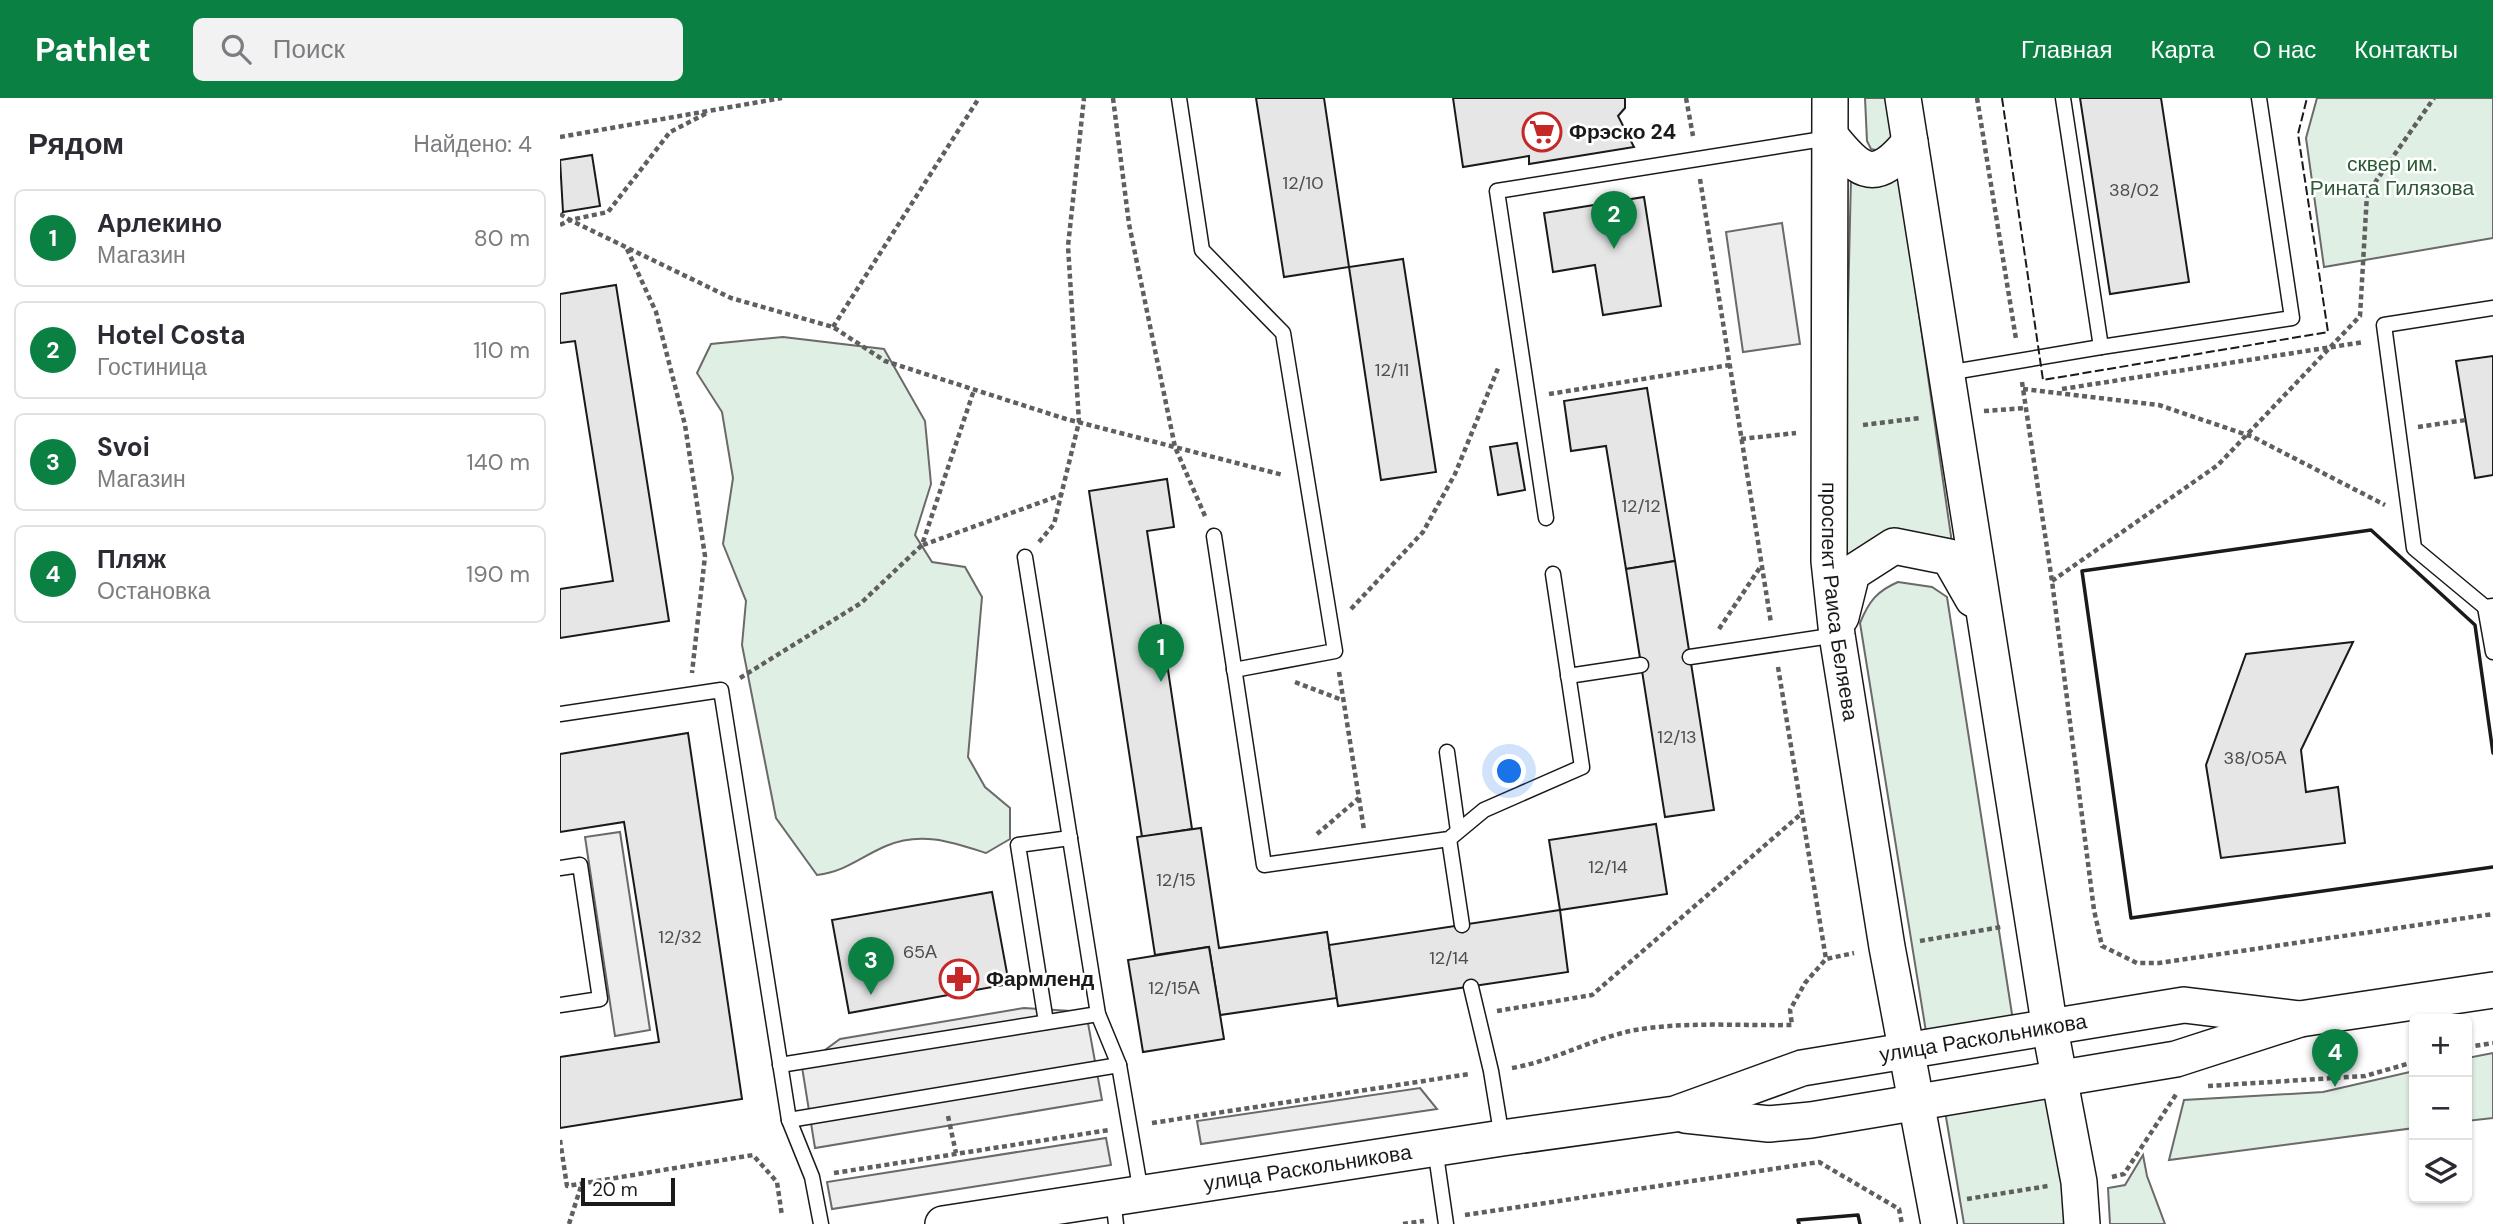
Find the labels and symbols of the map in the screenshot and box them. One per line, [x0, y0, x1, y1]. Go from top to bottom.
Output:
supermarket icon: Фрэско 24 [1521, 111, 1563, 153]
place label: Фрэско 24 [1569, 118, 1676, 146]
park label: сквер им. Рината Гилязова [2310, 150, 2475, 202]
house number: 12/10 [1283, 171, 1323, 195]
house number: 38/02 [2109, 178, 2159, 202]
pin: 2 [1591, 191, 1637, 249]
house number: 12/11 [1375, 358, 1409, 382]
street label: проспект Раиса Беляева [1815, 482, 1865, 723]
house number: 12/12 [1621, 494, 1661, 518]
pin: 1 [1138, 624, 1184, 682]
house number: 12/13 [1657, 725, 1697, 749]
house number: 38/05А [2224, 746, 2286, 770]
your location [1492, 754, 1526, 788]
house number: 12/14 [1588, 855, 1628, 879]
house number: 12/15 [1156, 868, 1196, 892]
house number: 12/32 [658, 925, 702, 949]
pin: 3 [848, 937, 894, 995]
house number: 65А [903, 940, 937, 964]
house number: 12/14 [1429, 946, 1469, 970]
pharmacy icon: Фармленд [938, 958, 980, 1000]
place label: Фармленд [986, 965, 1094, 993]
house number: 12/15А [1148, 976, 1200, 1000]
street label: улица Раскольникова [1877, 1007, 2089, 1069]
pin: 4 [2312, 1029, 2358, 1087]
street label: улица Раскольникова [1202, 1138, 1414, 1198]
scale bar [581, 1175, 676, 1207]

